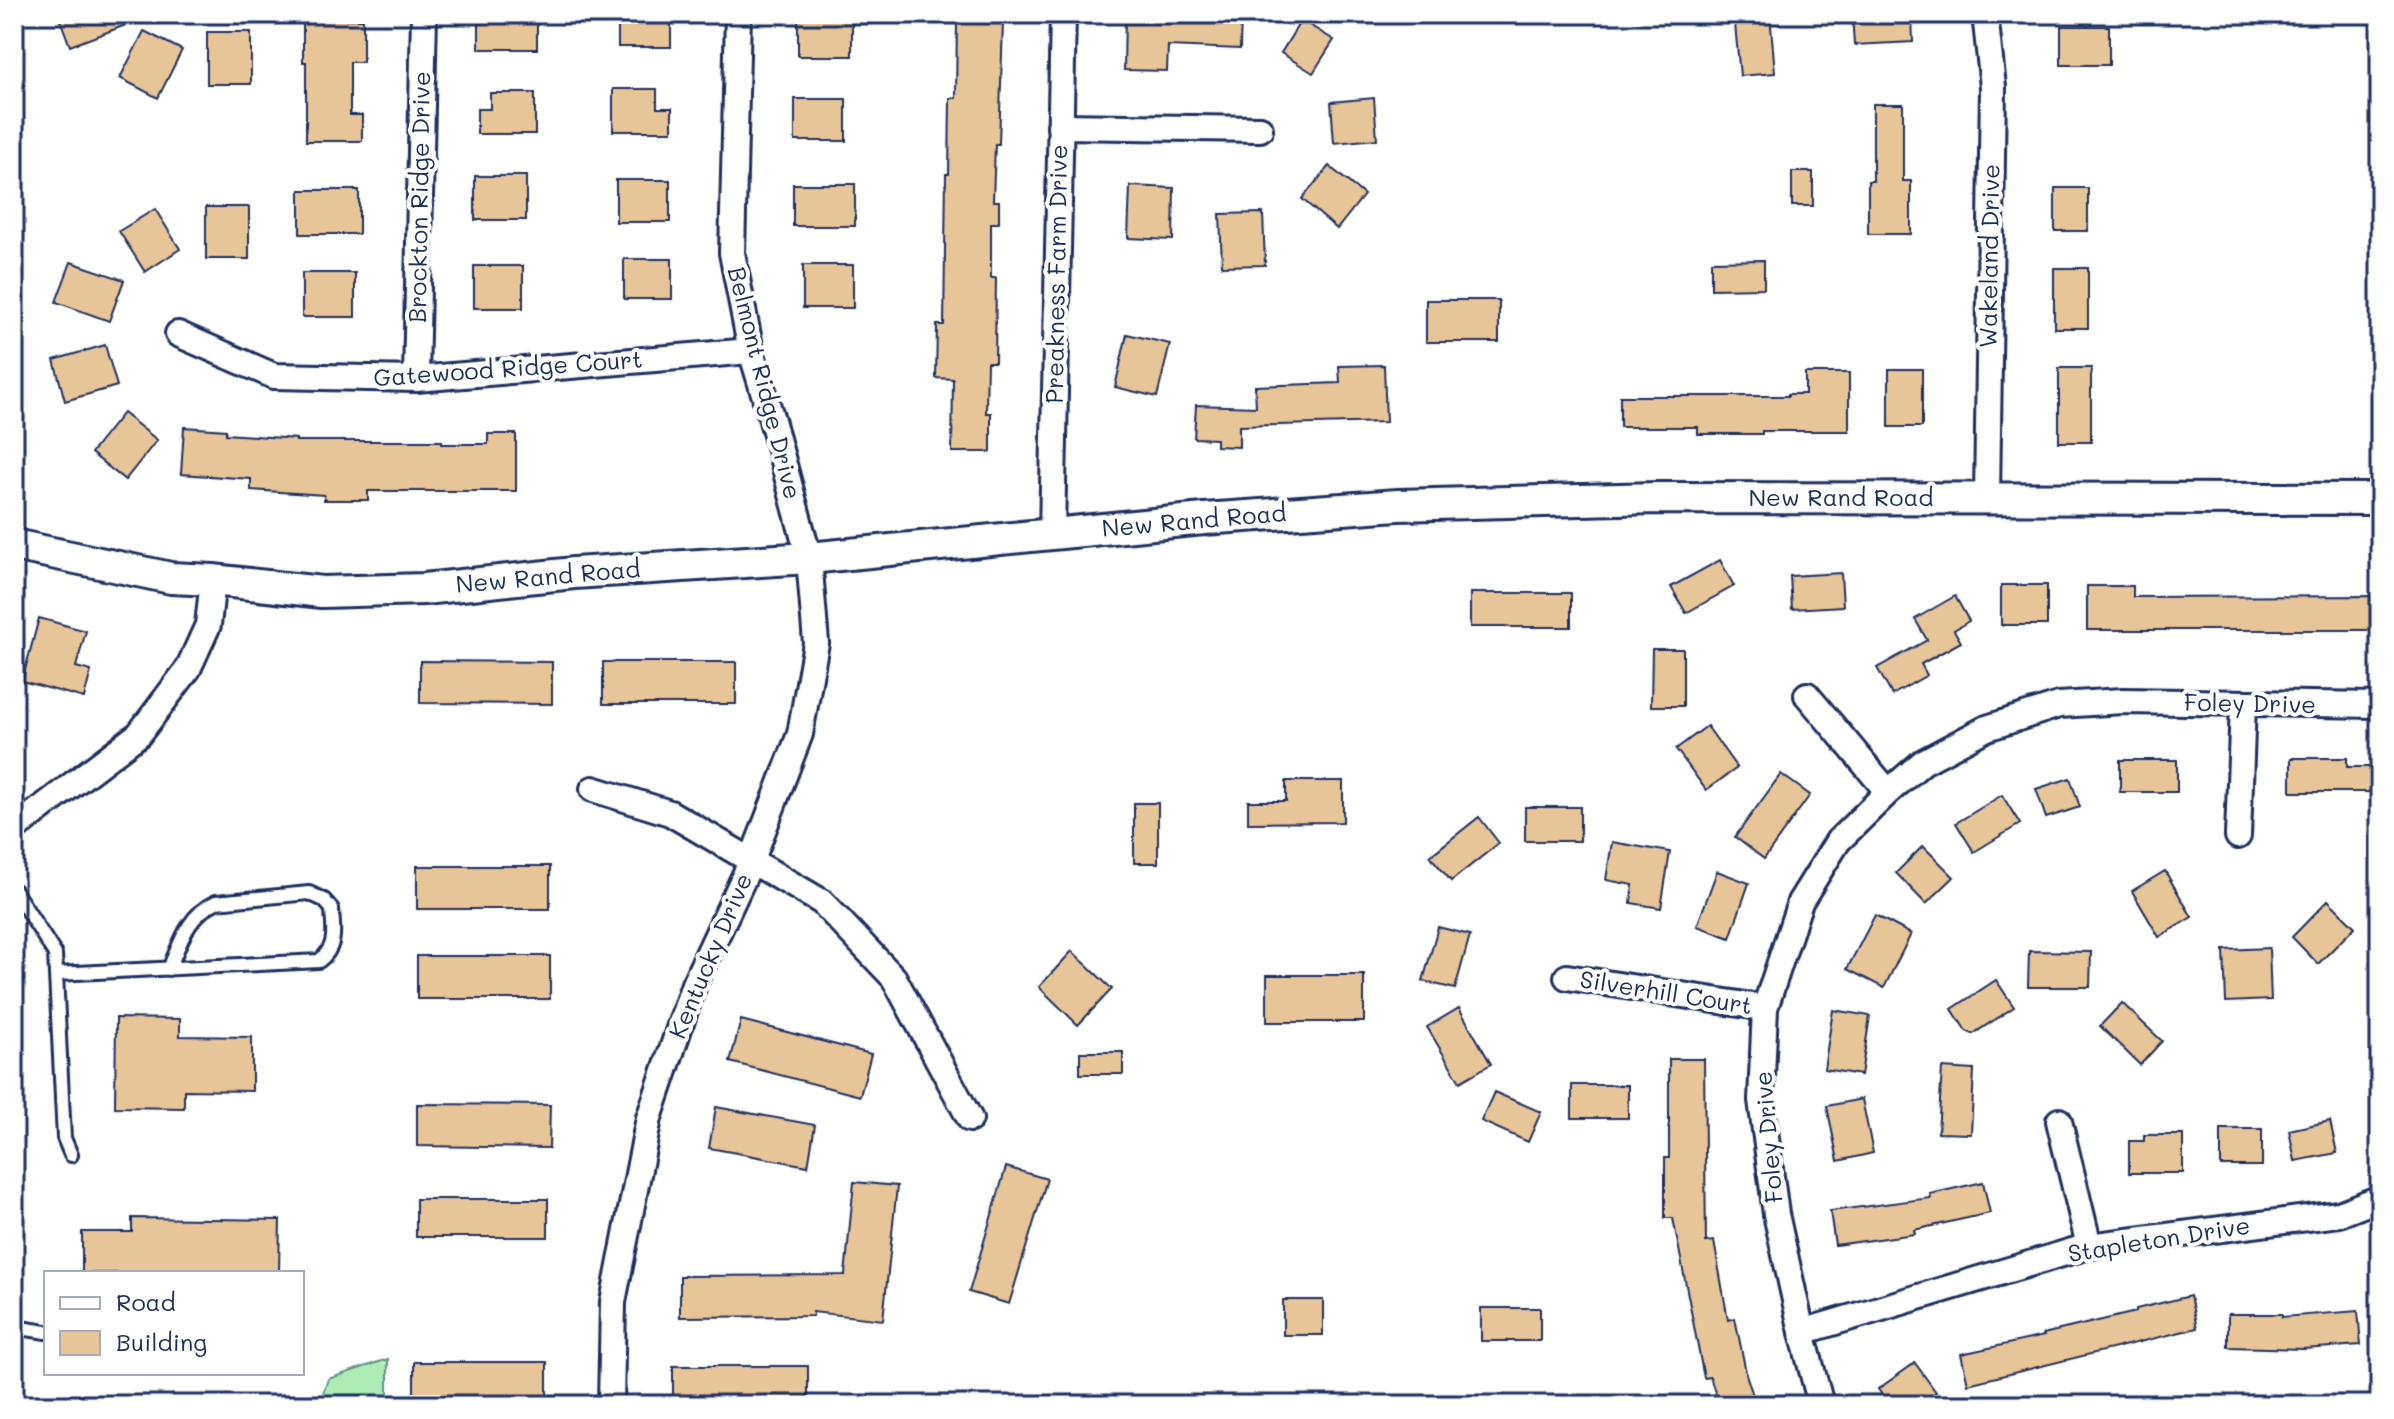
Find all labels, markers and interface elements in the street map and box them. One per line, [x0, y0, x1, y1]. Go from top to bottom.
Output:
street label: Brockton Ridge Drive [401, 71, 436, 323]
street label: Preakness Farm Drive [1038, 144, 1073, 404]
street label: Wakeland Drive [1971, 164, 2006, 348]
street label: Belmont Ridge Drive [722, 263, 809, 502]
street label: Gatewood Ridge Court [372, 343, 643, 392]
street label: New Rand Road [1748, 481, 1934, 512]
street label: New Rand Road [1100, 496, 1287, 543]
street label: New Rand Road [454, 552, 641, 599]
street label: Foley Drive [2184, 686, 2316, 719]
street label: Kentucky Drive [661, 868, 758, 1043]
street label: Silverhill Court [1578, 963, 1755, 1020]
street label: Foley Drive [1746, 1070, 1789, 1204]
street label: Stapleton Drive [2066, 1209, 2252, 1268]
legend [44, 1271, 304, 1375]
text: Road [116, 1286, 176, 1317]
text: Building [116, 1326, 207, 1357]

